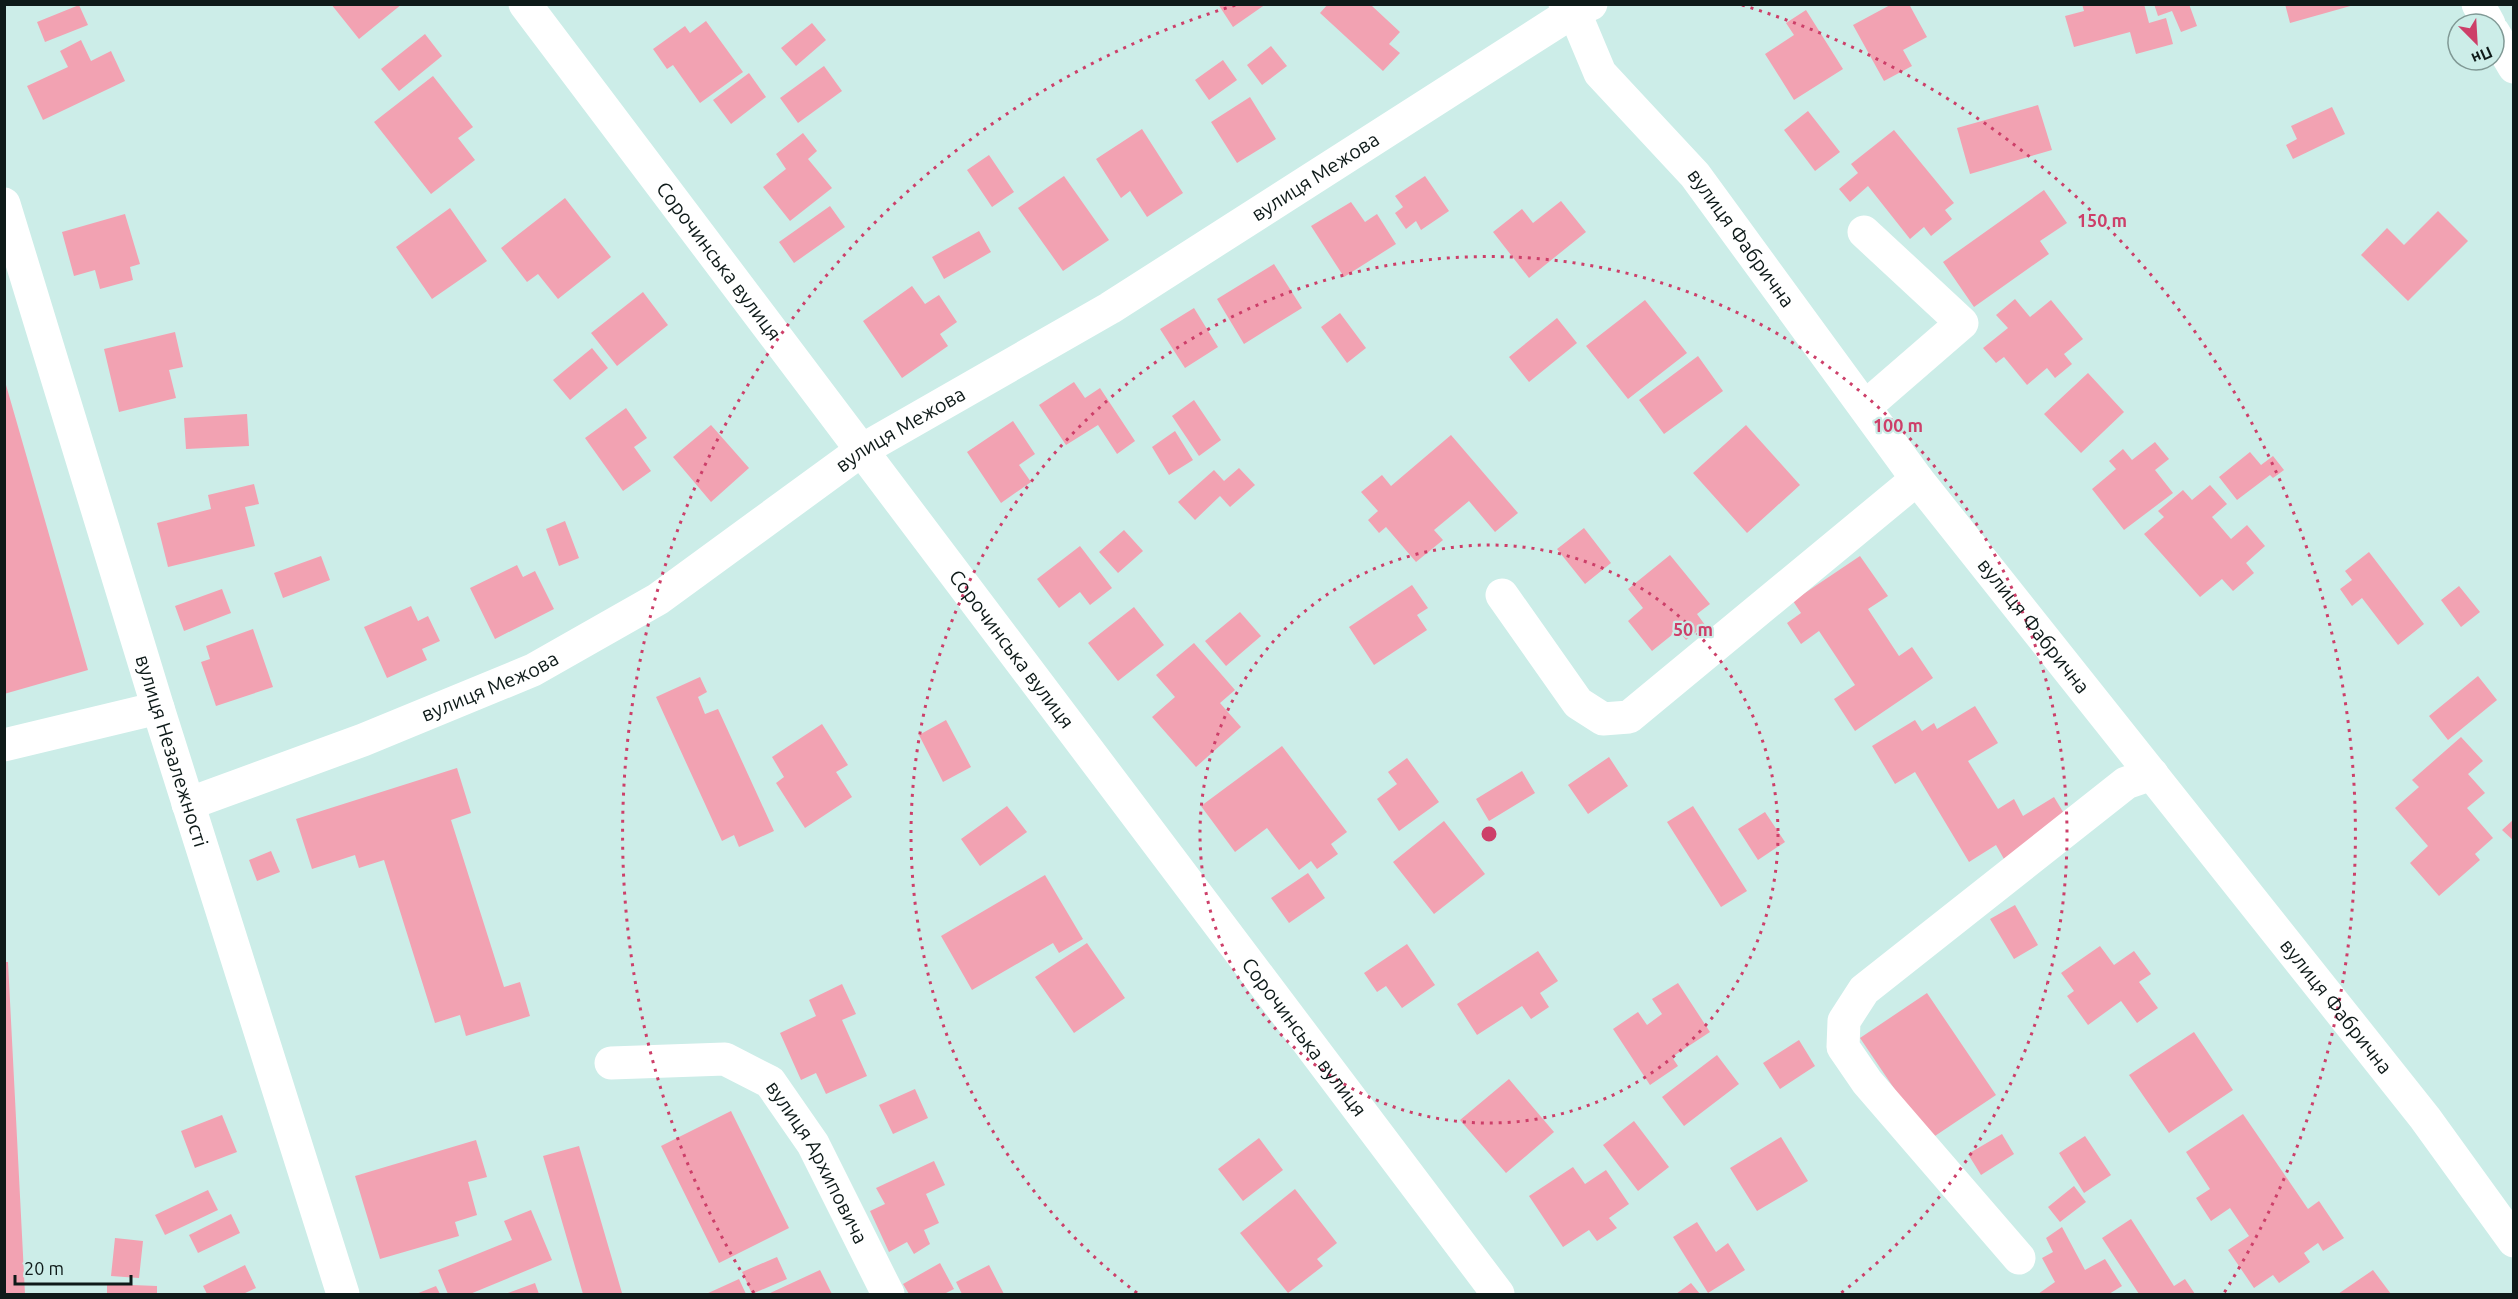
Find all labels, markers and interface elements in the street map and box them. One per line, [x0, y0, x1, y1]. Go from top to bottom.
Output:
north arrow [2446, 12, 2506, 72]
text: Пн [2469, 43, 2495, 68]
street label: вулиця Межова [1247, 127, 1383, 225]
street label: вулиця Фабрична [1683, 164, 1800, 311]
street label: Сорочинська вулиця [652, 177, 786, 345]
text: 150 m [2077, 210, 2127, 230]
street label: вулиця Межова [831, 382, 969, 477]
text: 100 m [1873, 415, 1923, 435]
street label: вулиця Фабрична [1973, 553, 2095, 698]
street label: Сорочинська вулиця [945, 565, 1079, 733]
text: 50 m [1673, 619, 1713, 639]
street label: вулиця Межова [418, 646, 562, 726]
street label: вулиця Незалежності [131, 652, 213, 850]
centre of rings [1479, 824, 1499, 844]
street label: вулиця Фабрична [2276, 934, 2397, 1078]
street label: Сорочинська вулиця [1237, 953, 1372, 1121]
street label: вулиця Архиповича [762, 1076, 873, 1247]
scale bar [15, 1248, 130, 1286]
text: 20 m [24, 1258, 64, 1278]

